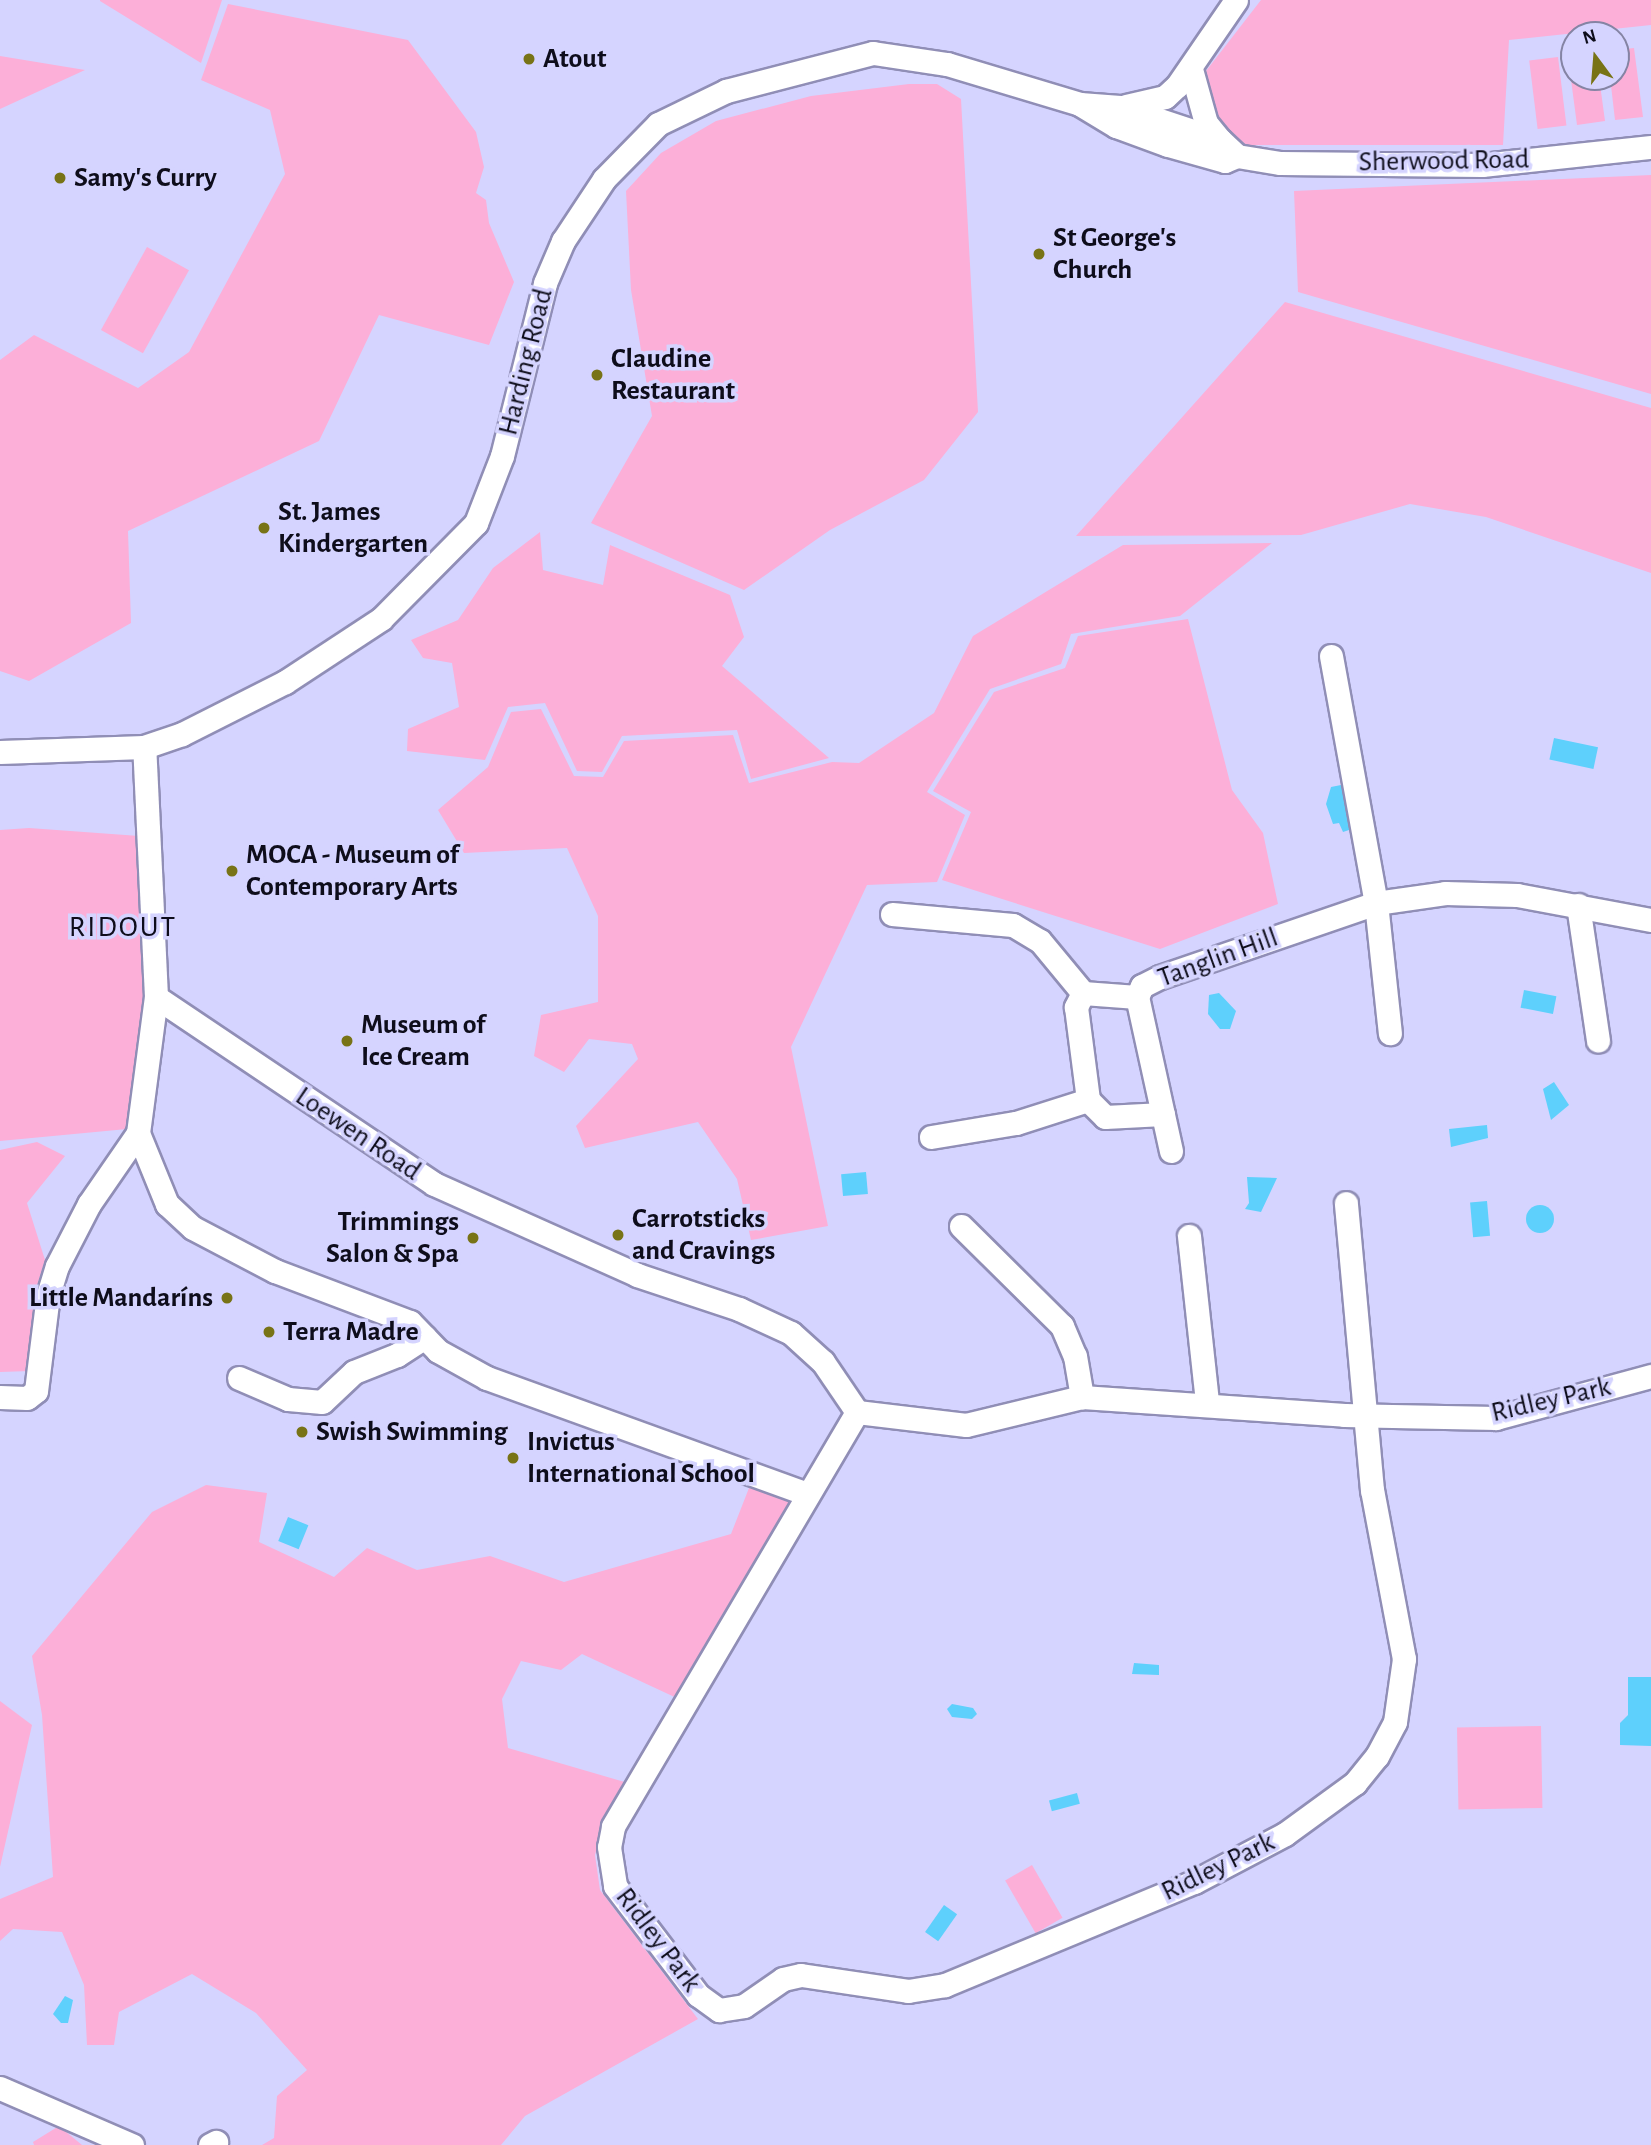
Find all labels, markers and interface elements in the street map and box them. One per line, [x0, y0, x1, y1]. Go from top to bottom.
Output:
north arrow [1560, 21, 1630, 91]
text: N [1581, 26, 1599, 48]
place label: Atout [543, 42, 606, 76]
marker: Atout [521, 51, 537, 67]
street label: Sherwood Road [1358, 143, 1530, 179]
place label: Samy's Curry [74, 161, 217, 195]
marker: Samy's Curry [52, 170, 68, 186]
place label: St George's Church [1053, 221, 1176, 287]
marker: St George's Church [1031, 246, 1047, 262]
street label: Harding Road [492, 285, 560, 439]
place label: Claudine Restaurant [611, 342, 735, 408]
marker: Claudine Restaurant [589, 367, 605, 383]
place label: St. James Kindergarten [278, 495, 428, 561]
marker: St. James Kindergarten [256, 520, 272, 536]
place label: MOCA - Museum of Contemporary Arts [246, 838, 459, 904]
marker: MOCA - Museum of Contemporary Arts [224, 863, 240, 879]
district label: RIDOUT [69, 909, 177, 945]
street label: Tanglin Hill [1153, 921, 1283, 995]
place label: Museum of Ice Cream [361, 1008, 485, 1074]
marker: Museum of Ice Cream [339, 1033, 355, 1049]
street label: Loewen Road [289, 1080, 427, 1188]
place label: Carrotsticks and Cravings [632, 1202, 775, 1268]
place label: Trimmings Salon & Spa [326, 1205, 459, 1271]
marker: Carrotsticks and Cravings [610, 1227, 626, 1243]
marker: Trimmings Salon & Spa [465, 1230, 481, 1246]
place label: Little Mandaríns [29, 1281, 213, 1315]
marker: Little Mandaríns [219, 1290, 235, 1306]
place label: Terra Madre [283, 1315, 419, 1349]
marker: Terra Madre [261, 1324, 277, 1340]
street label: Ridley Park [1488, 1370, 1614, 1430]
place label: Swish Swimming [316, 1415, 508, 1449]
marker: Swish Swimming [294, 1424, 310, 1440]
place label: Invictus International School [527, 1425, 755, 1491]
marker: Invictus International School [505, 1450, 521, 1466]
street label: Ridley Park [1156, 1825, 1280, 1909]
street label: Ridley Park [608, 1881, 708, 1999]

